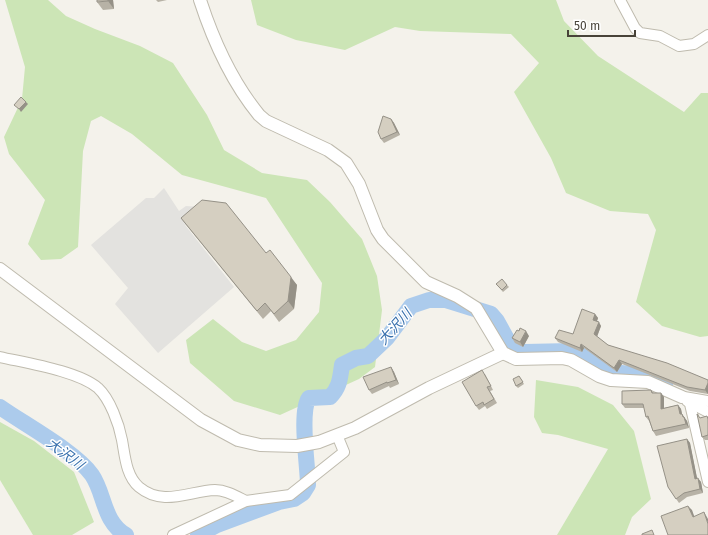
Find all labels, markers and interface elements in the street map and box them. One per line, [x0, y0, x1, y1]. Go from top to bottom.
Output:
scale bar [568, 12, 635, 38]
text: 50 m [574, 19, 600, 33]
water label: 大沢川 [375, 304, 417, 348]
water label: 大沢川 [43, 435, 88, 475]

